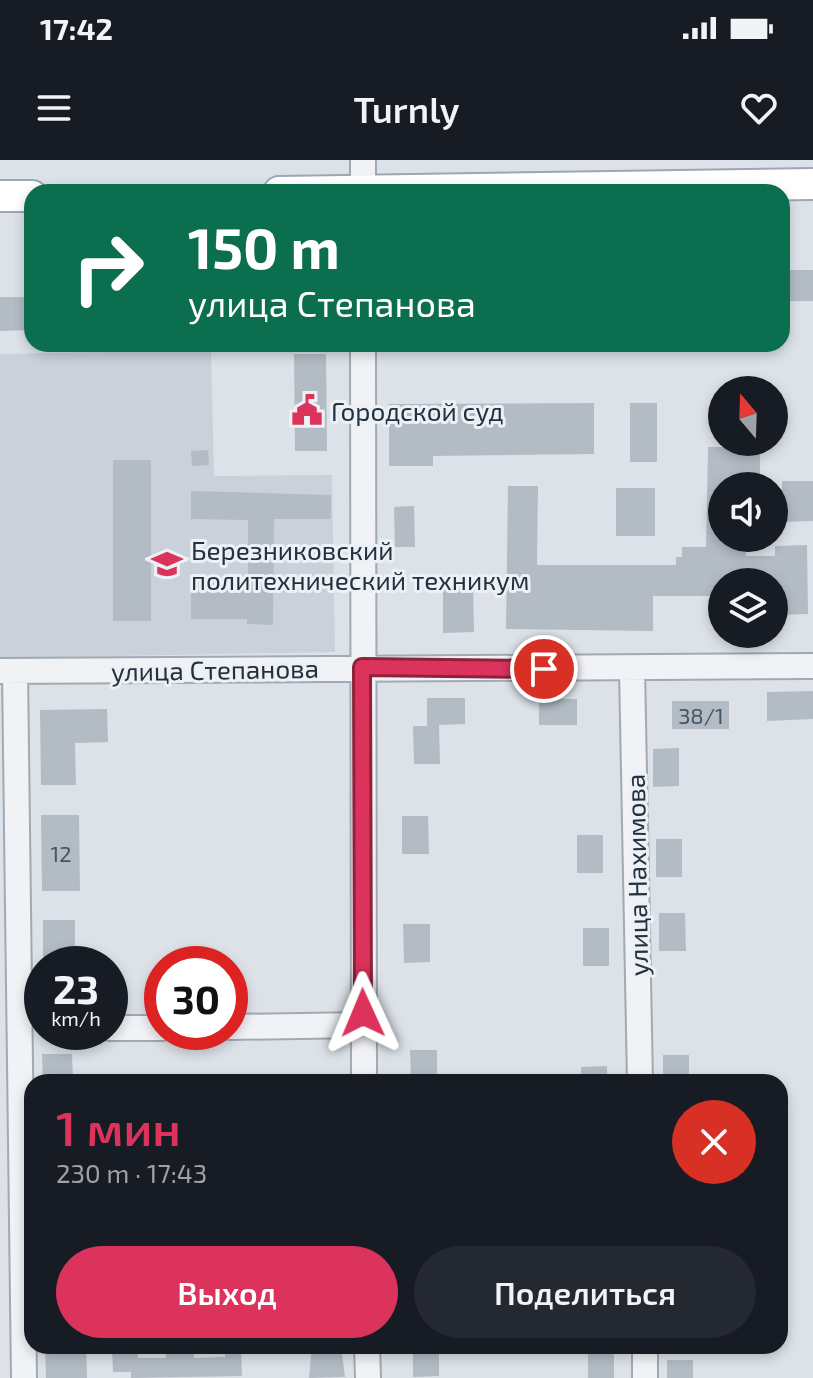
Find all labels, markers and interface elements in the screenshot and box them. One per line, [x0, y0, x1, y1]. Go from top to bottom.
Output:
text: 17:42 [40, 10, 113, 46]
icon: menu [32, 86, 76, 130]
icon: heart [737, 86, 781, 130]
text: Turnly [354, 87, 459, 130]
text: 150 m [188, 213, 340, 280]
icon: right [56, 216, 160, 320]
text: улица Степанова [188, 281, 476, 324]
north arrow [708, 376, 788, 456]
map controls [708, 376, 788, 648]
public building icon: Городской суд [290, 393, 324, 427]
place label: Городской суд [331, 395, 503, 427]
button: sound [708, 472, 788, 552]
place label: Березниковский политехнический техникум [191, 534, 529, 596]
school or university icon: Березниковский политехнический техникум [150, 547, 184, 581]
button: layers [708, 568, 788, 648]
pin [510, 635, 578, 703]
icon: arrive [522, 647, 566, 691]
street label: улица Степанова [111, 652, 319, 687]
house number: 38/1 [678, 702, 724, 728]
street label: улица Нахимова [619, 774, 654, 976]
house number: 12 [50, 840, 72, 866]
speed limit sign: 30 [144, 946, 248, 1050]
text: 23 [53, 964, 99, 1012]
position arrow [321, 971, 405, 1055]
text: km/h [51, 1006, 101, 1030]
text: 1 мин [56, 1098, 181, 1156]
button: close [672, 1100, 756, 1184]
text: 230 m · 17:43 [56, 1157, 207, 1188]
button: Выход [56, 1246, 398, 1338]
button: Поделиться [414, 1246, 756, 1338]

